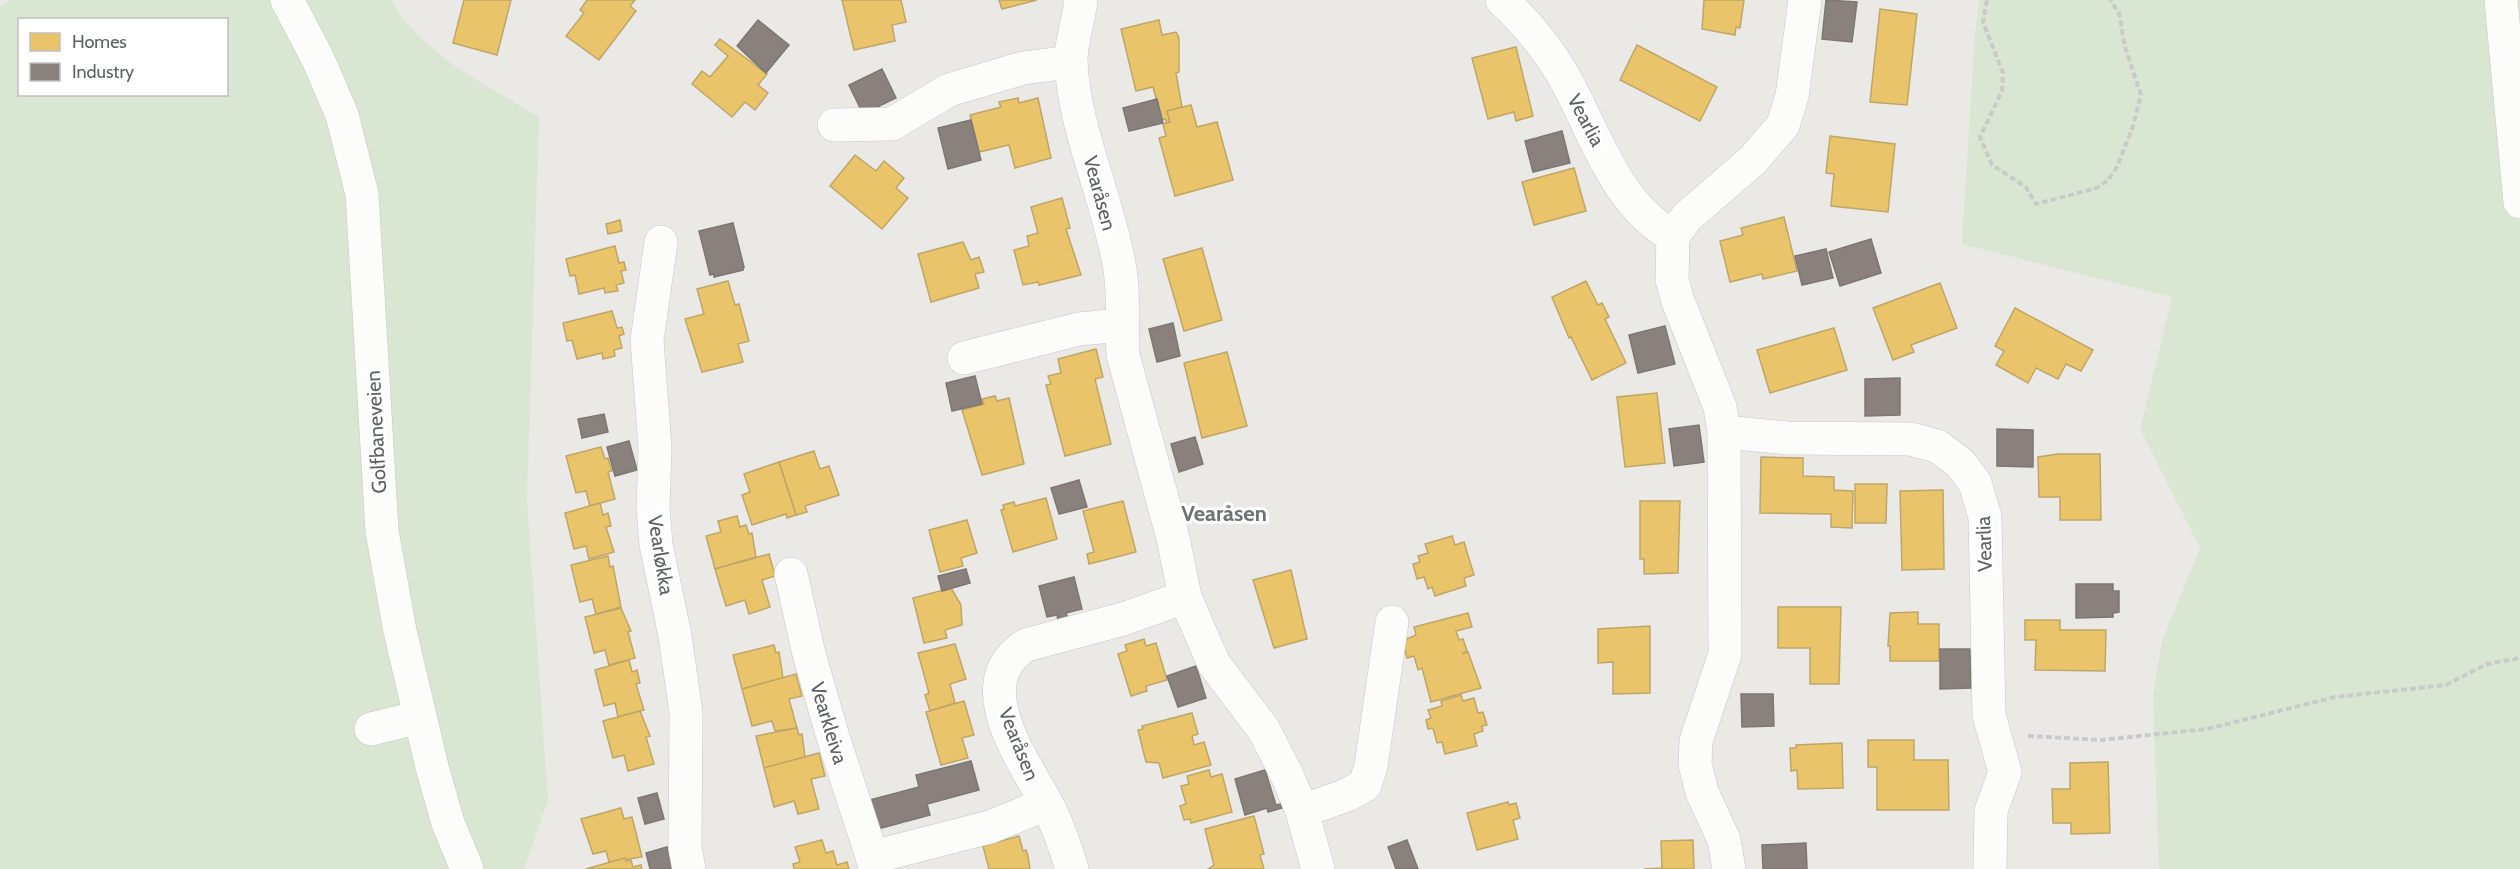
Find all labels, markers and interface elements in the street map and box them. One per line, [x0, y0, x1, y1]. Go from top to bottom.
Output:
legend [18, 18, 228, 96]
text: Homes [72, 31, 127, 53]
text: Industry [72, 61, 134, 83]
street label: Vearlia [1562, 90, 1610, 151]
street label: Vearåsen [1079, 153, 1121, 233]
street label: Golfbaneveien [361, 370, 391, 494]
district label: Vearåsen [1181, 500, 1267, 527]
street label: Vearløkka [643, 514, 679, 597]
street label: Vearlia [1971, 515, 1997, 572]
street label: Vearkleiva [805, 679, 853, 767]
street label: Vearåsen [994, 704, 1044, 784]

